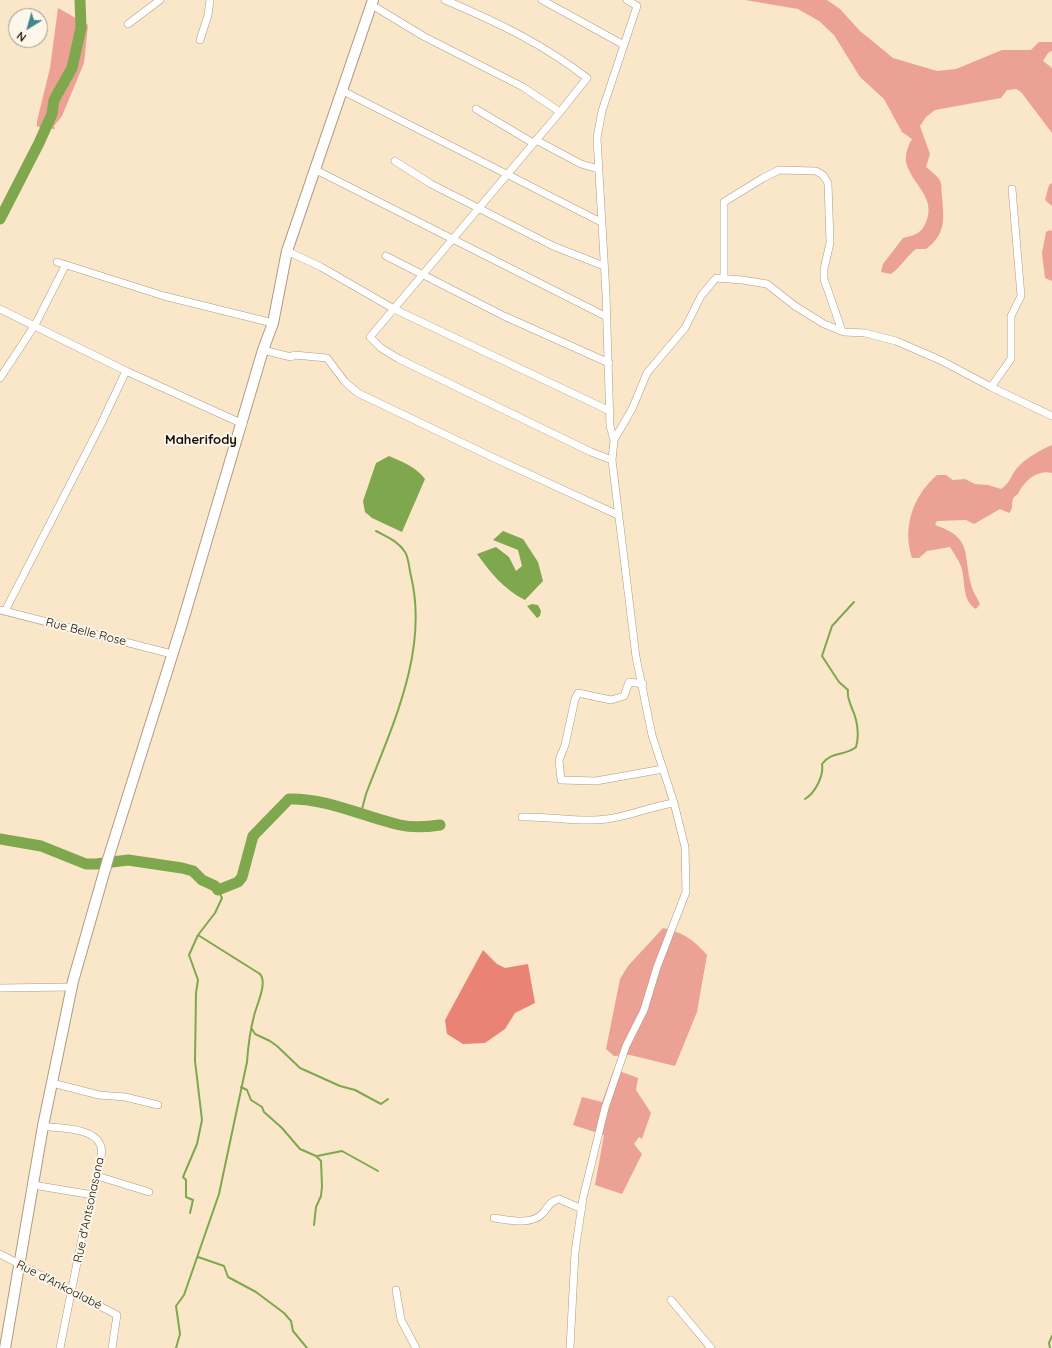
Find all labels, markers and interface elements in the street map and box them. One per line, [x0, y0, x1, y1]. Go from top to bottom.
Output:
north arrow [8, 8, 48, 48]
text: N [14, 29, 29, 45]
district label: Maherifody [165, 432, 237, 448]
street label: Rue Belle Rose [44, 615, 128, 649]
street label: Rue d'Antsonasona [71, 1156, 107, 1264]
street label: Rue d'Ankoalabé [14, 1257, 104, 1313]

